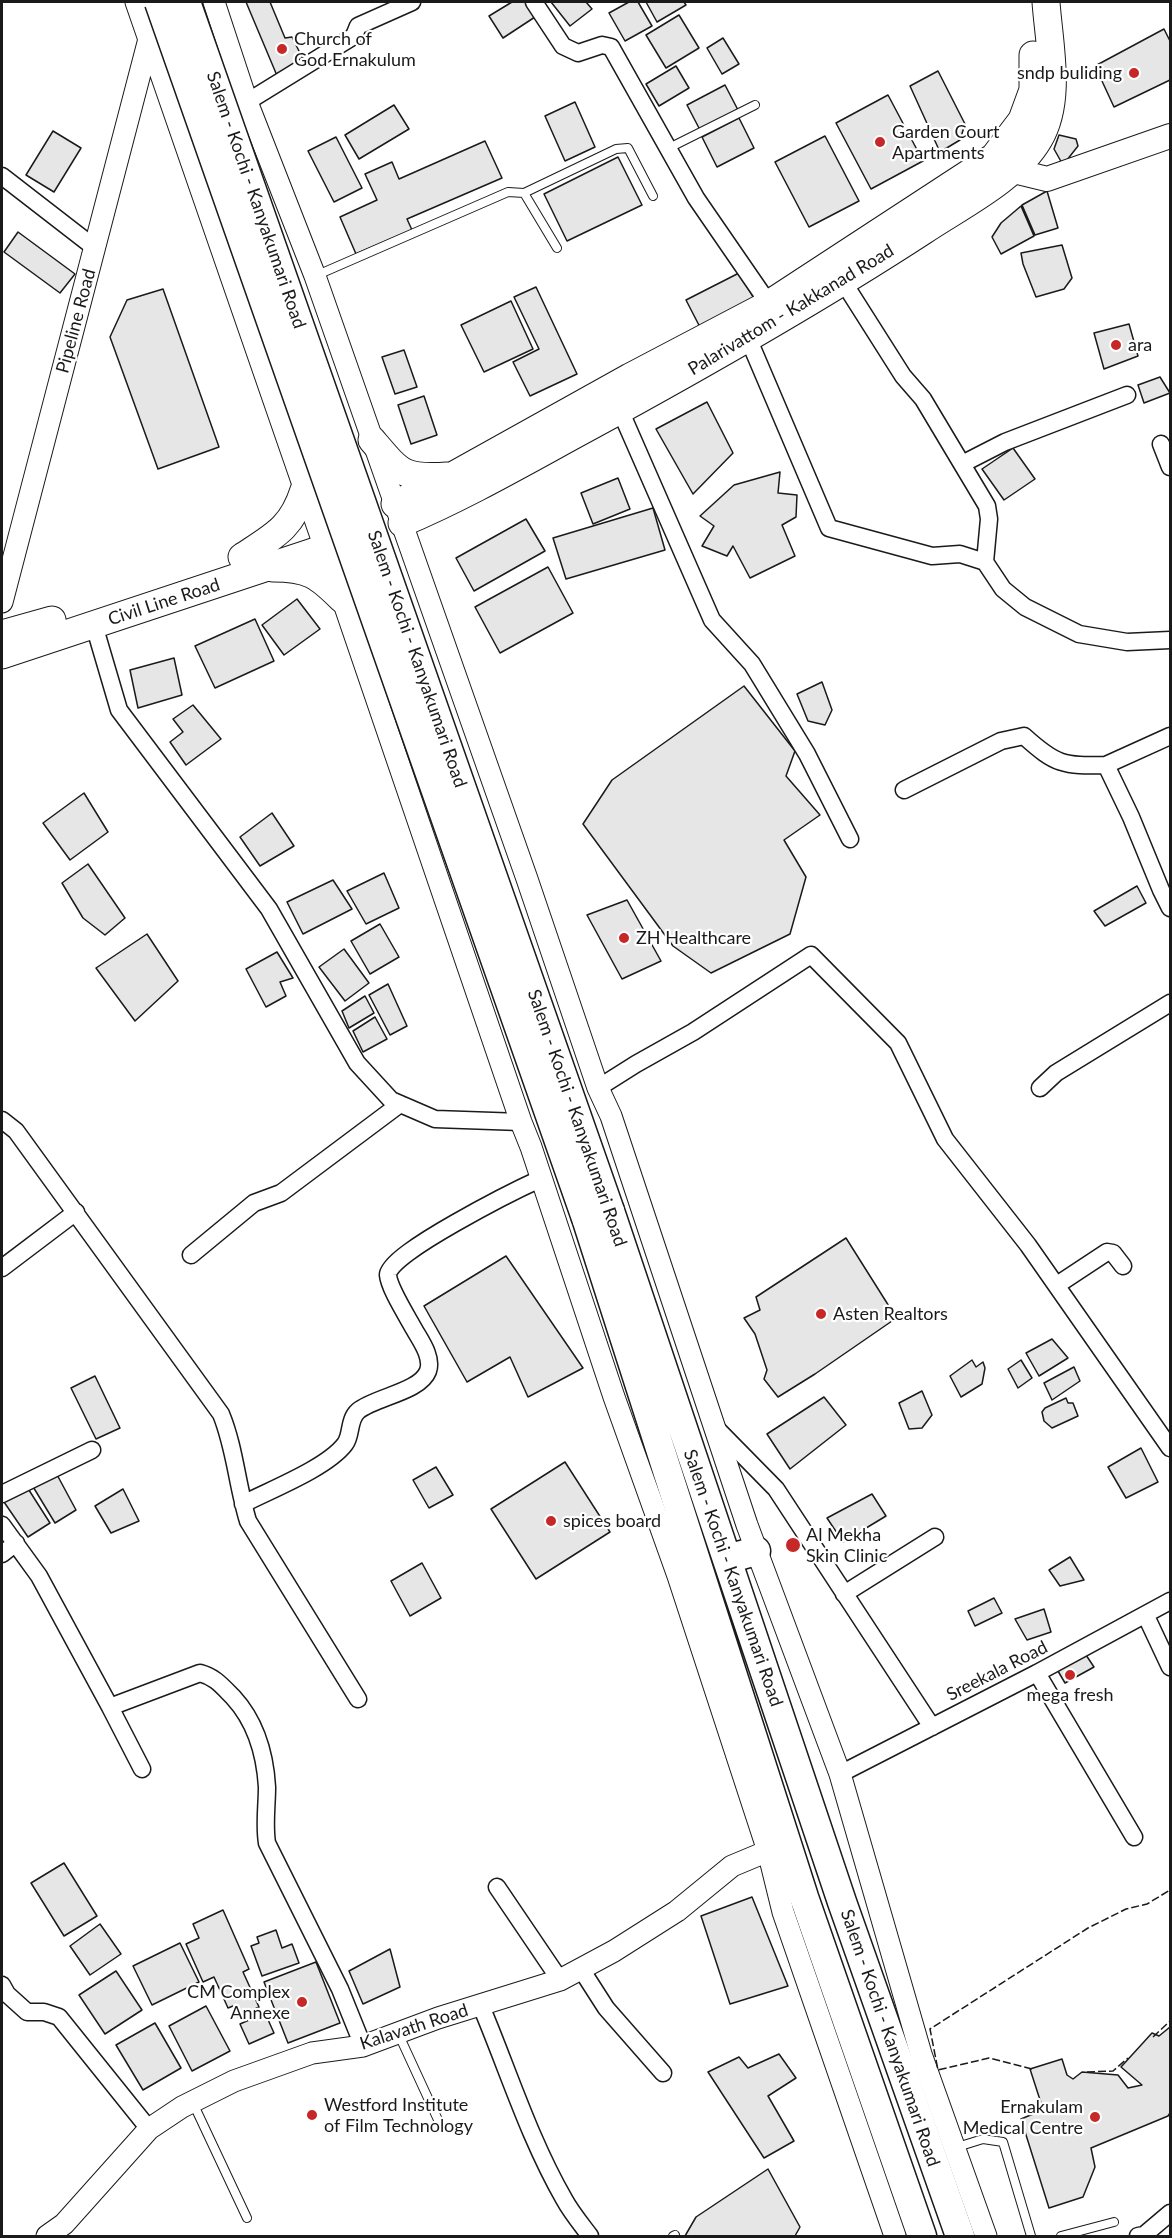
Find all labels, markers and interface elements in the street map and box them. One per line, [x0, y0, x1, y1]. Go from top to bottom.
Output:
place label: Church of God Ernakulum [294, 28, 416, 70]
marker: Church of God Ernakulum [275, 42, 289, 56]
place label: sndp buliding [1017, 62, 1122, 84]
marker: sndp buliding [1127, 66, 1141, 80]
street label: Salem - Kochi - Kanyakumari Road [202, 69, 310, 331]
place label: Garden Court Apartments [892, 121, 1000, 164]
marker: Garden Court Apartments [873, 135, 887, 149]
street label: Palarivattom - Kakkanad Road [684, 240, 898, 380]
street label: Pipeline Road [52, 266, 100, 376]
place label: ara [1128, 334, 1152, 356]
marker: ara [1109, 338, 1123, 352]
street label: Salem - Kochi - Kanyakumari Road [363, 528, 471, 790]
street label: Civil Line Road [105, 574, 223, 630]
place label: ZH Healthcare [636, 927, 751, 949]
marker: ZH Healthcare [617, 931, 631, 945]
street label: Salem - Kochi - Kanyakumari Road [523, 987, 631, 1249]
place label: Asten Realtors [833, 1303, 948, 1325]
marker: Asten Realtors [814, 1307, 828, 1321]
street label: Salem - Kochi - Kanyakumari Road [679, 1447, 787, 1709]
place label: spices board [563, 1510, 661, 1532]
marker: spices board [544, 1514, 558, 1528]
place label: Al Mekha Skin Clinic [806, 1524, 887, 1567]
marker: Al Mekha Skin Clinic [784, 1536, 802, 1554]
street label: Sreekala Road [943, 1636, 1051, 1706]
marker: mega fresh [1063, 1668, 1077, 1682]
place label: mega fresh [1026, 1684, 1114, 1706]
street label: Salem - Kochi - Kanyakumari Road [836, 1907, 944, 2169]
place label: CM Complex Annexe [187, 1981, 290, 2024]
marker: CM Complex Annexe [295, 1995, 309, 2009]
street label: Kalavath Road [357, 1999, 471, 2055]
place label: Westford Institute of Film Technology [324, 2094, 473, 2136]
place label: Ernakulam Medical Centre [963, 2096, 1083, 2138]
marker: Westford Institute of Film Technology [305, 2108, 319, 2122]
marker: Ernakulam Medical Centre [1088, 2110, 1102, 2124]

